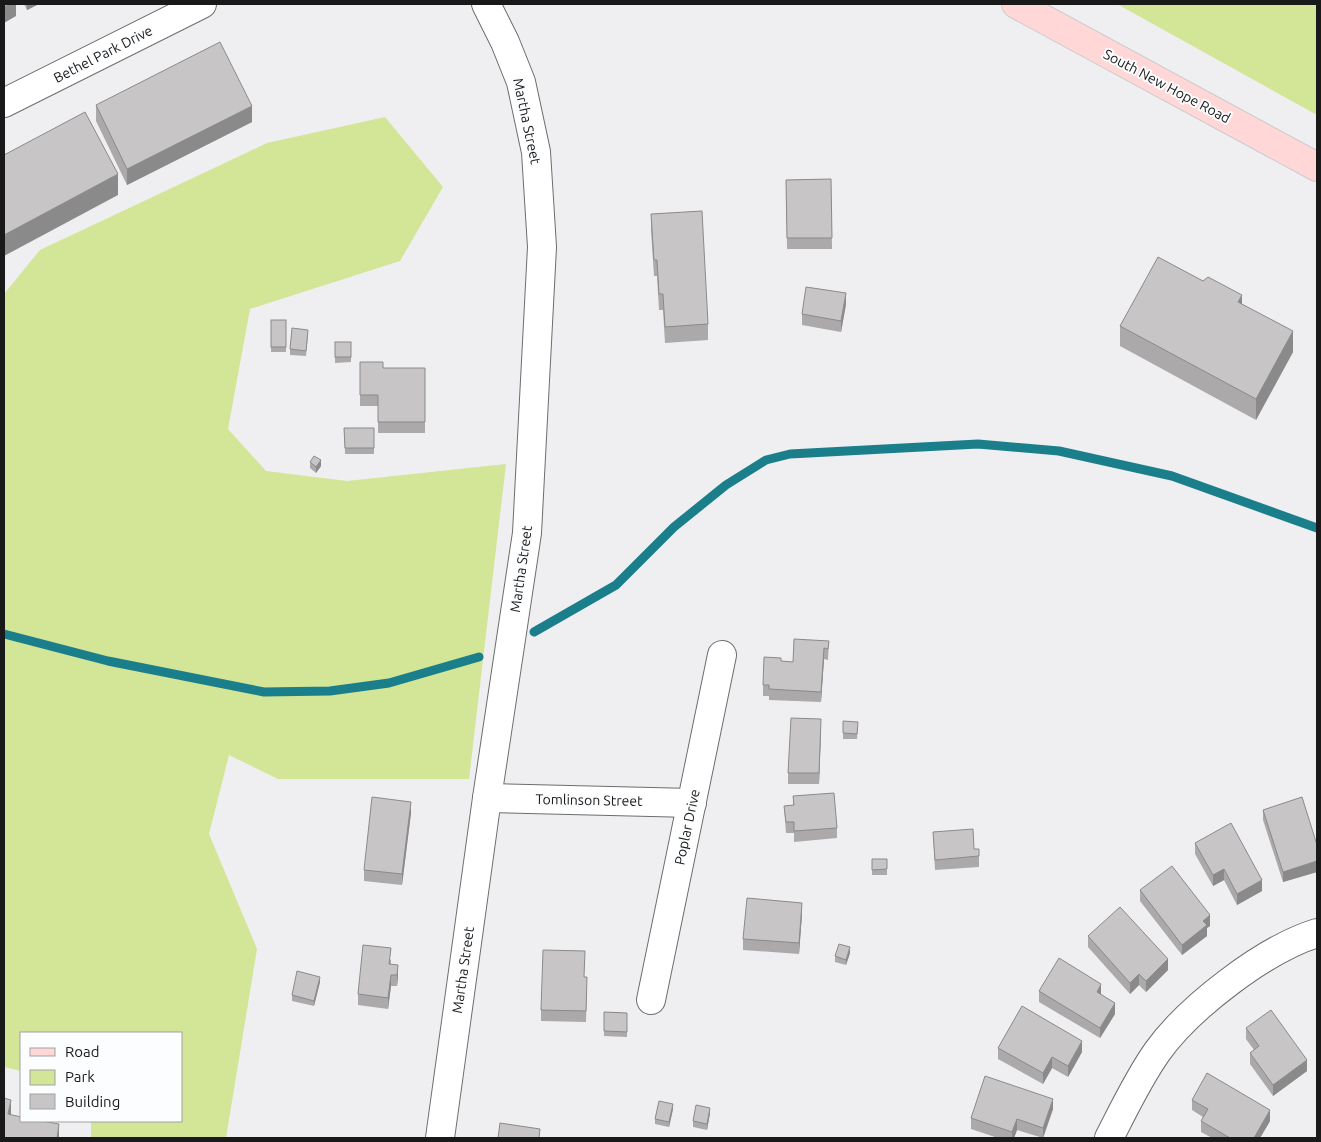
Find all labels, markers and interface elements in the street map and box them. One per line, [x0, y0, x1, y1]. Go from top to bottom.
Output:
street label: Bethel Park Drive [51, 22, 155, 86]
street label: South New Hope Road [1101, 46, 1233, 126]
street label: Martha Street [510, 76, 544, 166]
street label: Martha Street [507, 524, 535, 614]
street label: Poplar Drive [671, 788, 703, 866]
street label: Tomlinson Street [535, 791, 643, 809]
street label: Martha Street [449, 925, 477, 1015]
legend [20, 1032, 182, 1122]
text: Road [65, 1043, 100, 1060]
text: Park [65, 1068, 95, 1085]
text: Building [65, 1093, 120, 1110]

